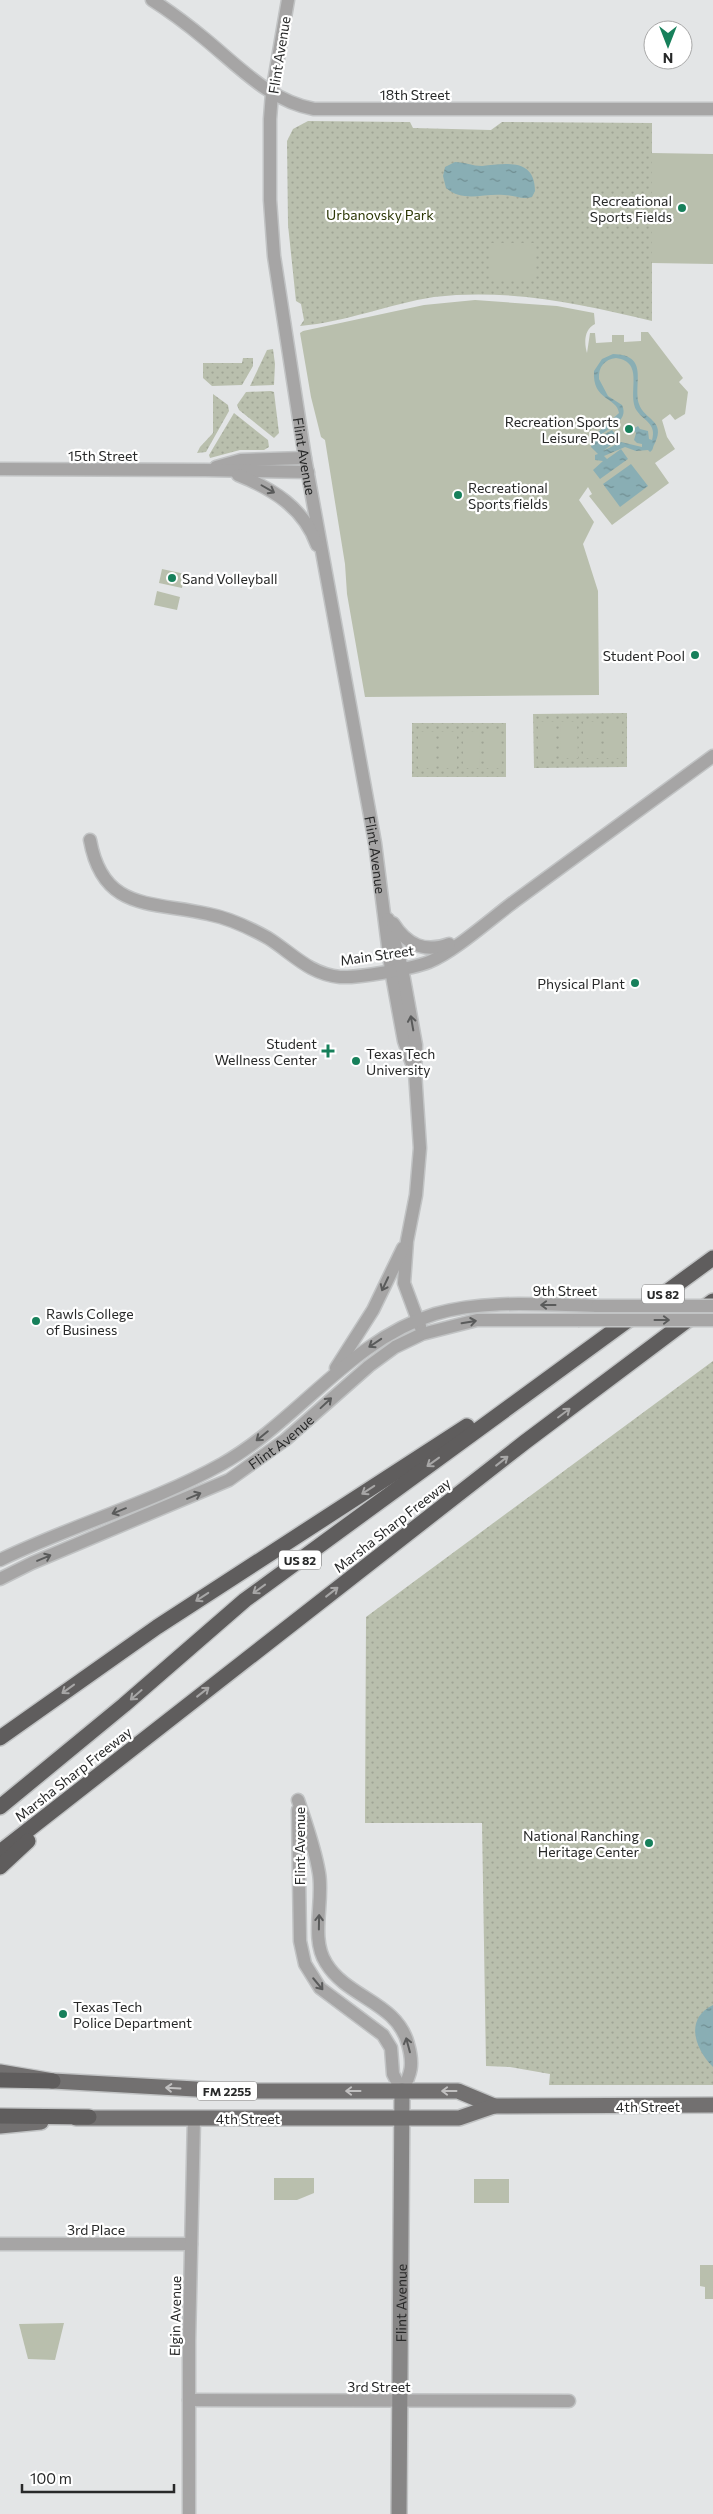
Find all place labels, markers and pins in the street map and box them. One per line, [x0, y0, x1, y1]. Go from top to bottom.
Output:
place label: Recreational Sports Fields [590, 192, 672, 225]
marker: Recreational Sports Fields [676, 202, 688, 214]
place label: Recreation Sports Leisure Pool [505, 413, 619, 446]
marker: Recreation Sports Leisure Pool [623, 423, 635, 435]
place label: Recreational Sports fields [468, 479, 548, 512]
marker: Recreational Sports fields [452, 489, 464, 501]
place label: Sand Volleyball [182, 570, 278, 587]
marker: Sand Volleyball [166, 572, 178, 584]
place label: Student Pool [603, 647, 685, 664]
marker: Student Pool [689, 649, 701, 661]
place label: Physical Plant [537, 975, 625, 992]
marker: Physical Plant [629, 977, 641, 989]
place label: Student Wellness Center [215, 1035, 317, 1068]
marker: Student Wellness Center [321, 1044, 335, 1058]
place label: Texas Tech University [366, 1045, 435, 1078]
marker: Texas Tech University [350, 1055, 362, 1067]
place label: Rawls College of Business [46, 1305, 134, 1338]
marker: Rawls College of Business [30, 1315, 42, 1327]
place label: National Ranching Heritage Center [523, 1827, 639, 1860]
marker: National Ranching Heritage Center [643, 1837, 655, 1849]
place label: Texas Tech Police Department [73, 1998, 192, 2031]
marker: Texas Tech Police Department [57, 2008, 69, 2020]

